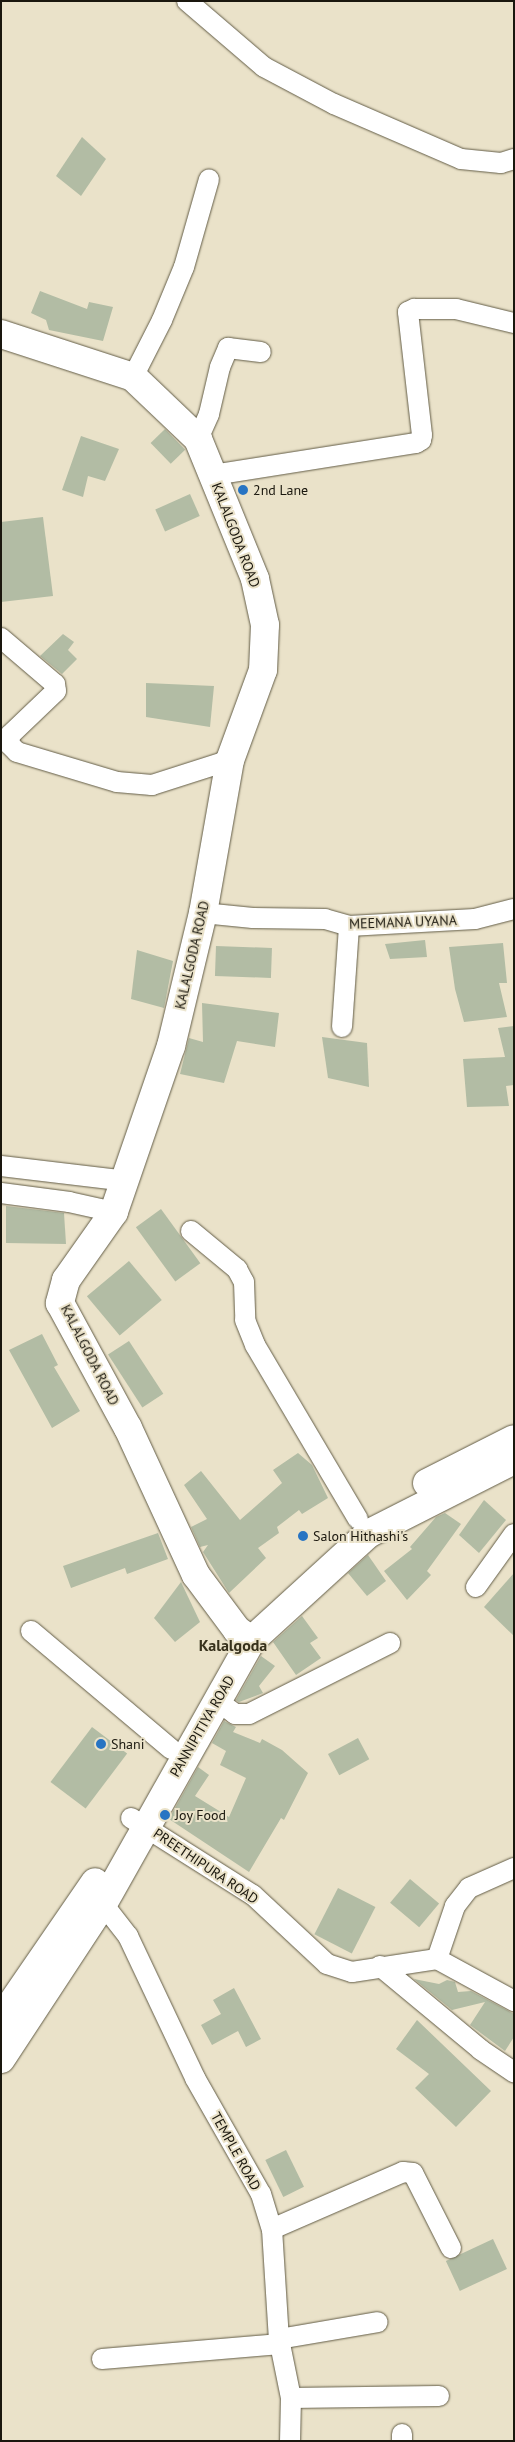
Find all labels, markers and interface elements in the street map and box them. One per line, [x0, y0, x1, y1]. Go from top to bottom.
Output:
street label: KALALGODA ROAD [208, 480, 264, 590]
place label: 2nd Lane [253, 482, 308, 498]
marker: 2nd Lane [237, 484, 249, 496]
street label: KALALGODA ROAD [171, 899, 213, 1011]
street label: MEEMANA UYANA [348, 912, 458, 932]
street label: KALALGODA ROAD [57, 1302, 123, 1408]
place label: Salon Hithashi's [313, 1528, 408, 1544]
marker: Salon Hithashi's [297, 1530, 309, 1542]
district label: Kalalgoda [199, 1635, 267, 1655]
street label: PANNIPITIYA ROAD [166, 1672, 238, 1780]
place label: Shani [111, 1736, 144, 1752]
marker: Shani [95, 1738, 107, 1750]
place label: Joy Food [175, 1807, 226, 1823]
marker: Joy Food [159, 1809, 171, 1821]
street label: PREETHIPURA ROAD [150, 1824, 262, 1908]
street label: TEMPLE ROAD [208, 2109, 264, 2193]

